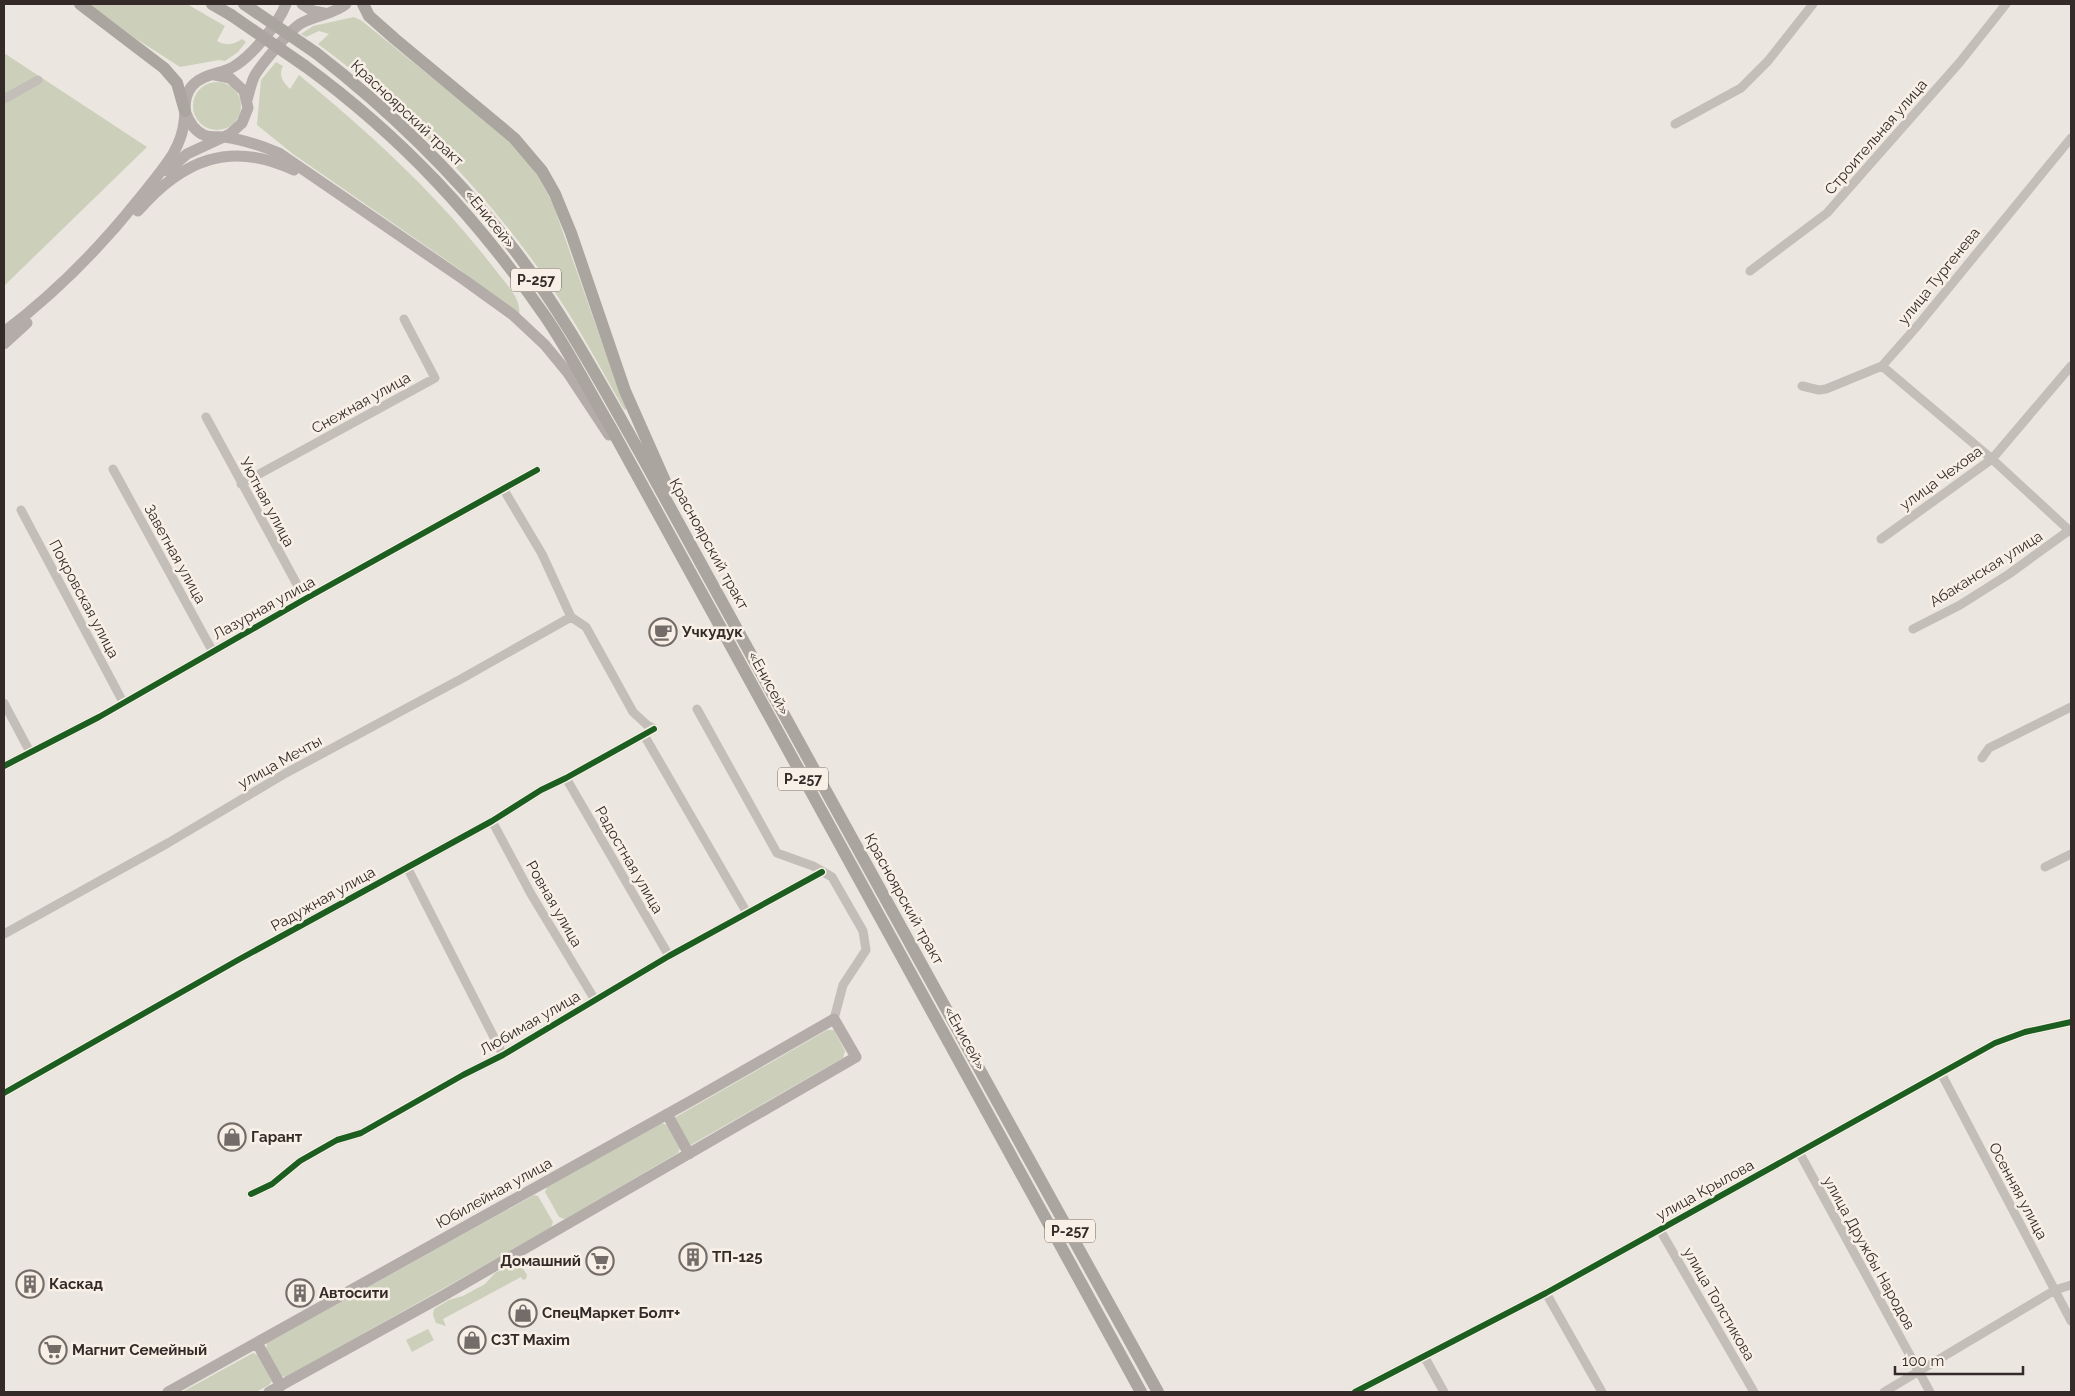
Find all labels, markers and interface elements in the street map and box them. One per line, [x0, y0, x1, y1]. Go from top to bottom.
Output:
street label: Красноярский тракт [347, 56, 467, 170]
street label: Строительная улица [1821, 76, 1931, 198]
street label: «Енисей» [461, 186, 519, 252]
street label: улица Тургенева [1894, 224, 1984, 328]
road number: Р-257 [511, 268, 561, 292]
street label: Снежная улица [308, 368, 414, 438]
street label: улица Чехова [1896, 442, 1986, 514]
street label: Уютная улица [236, 454, 298, 550]
street label: Красноярский тракт [665, 475, 753, 613]
street label: Заветная улица [140, 501, 210, 607]
street label: Абаканская улица [1926, 527, 2046, 611]
street label: Покровская улица [45, 537, 123, 661]
street label: Лазурная улица [210, 573, 318, 643]
cafe icon: Учкудук [648, 617, 678, 647]
place label: Учкудук [681, 623, 743, 641]
street label: «Енисей» [744, 648, 794, 718]
street label: улица Мечты [235, 732, 325, 792]
road number: Р-257 [778, 768, 828, 791]
street label: Радостная улица [591, 803, 667, 917]
street label: Красноярский тракт [860, 830, 948, 968]
street label: Ровная улица [522, 858, 586, 950]
street label: Радужная улица [268, 863, 378, 935]
street label: Любимая улица [477, 987, 583, 1059]
street label: «Енисей» [940, 1003, 990, 1073]
shop icon: Гарант [217, 1122, 247, 1152]
place label: Гарант [251, 1128, 303, 1146]
street label: Осенняя улица [1985, 1139, 2051, 1243]
street label: Юбилейная улица [433, 1154, 555, 1232]
street label: улица Крылова [1653, 1156, 1757, 1224]
street label: улица Дружбы Народов [1819, 1173, 1919, 1333]
road number: Р-257 [1045, 1220, 1095, 1242]
building icon: ТП-125 [678, 1242, 708, 1272]
street label: улица Толстикова [1679, 1244, 1759, 1364]
supermarket icon: Домашний [585, 1246, 615, 1276]
place label: ТП-125 [712, 1248, 763, 1266]
place label: Домашний [500, 1252, 581, 1270]
building icon: Каскад [15, 1269, 45, 1299]
place label: Каскад [49, 1275, 103, 1293]
building icon: Автосити [285, 1278, 315, 1308]
place label: Автосити [319, 1284, 388, 1302]
shop icon: СпецМаркет Болт+ [508, 1298, 538, 1328]
place label: СпецМаркет Болт+ [542, 1304, 680, 1322]
shop icon: СЗТ Maxim [457, 1325, 487, 1355]
place label: СЗТ Maxim [491, 1331, 570, 1349]
supermarket icon: Магнит Семейный [38, 1335, 68, 1365]
place label: Магнит Семейный [72, 1341, 207, 1359]
scale bar [1895, 1344, 2022, 1376]
text: 100 m [1902, 1352, 1944, 1370]

